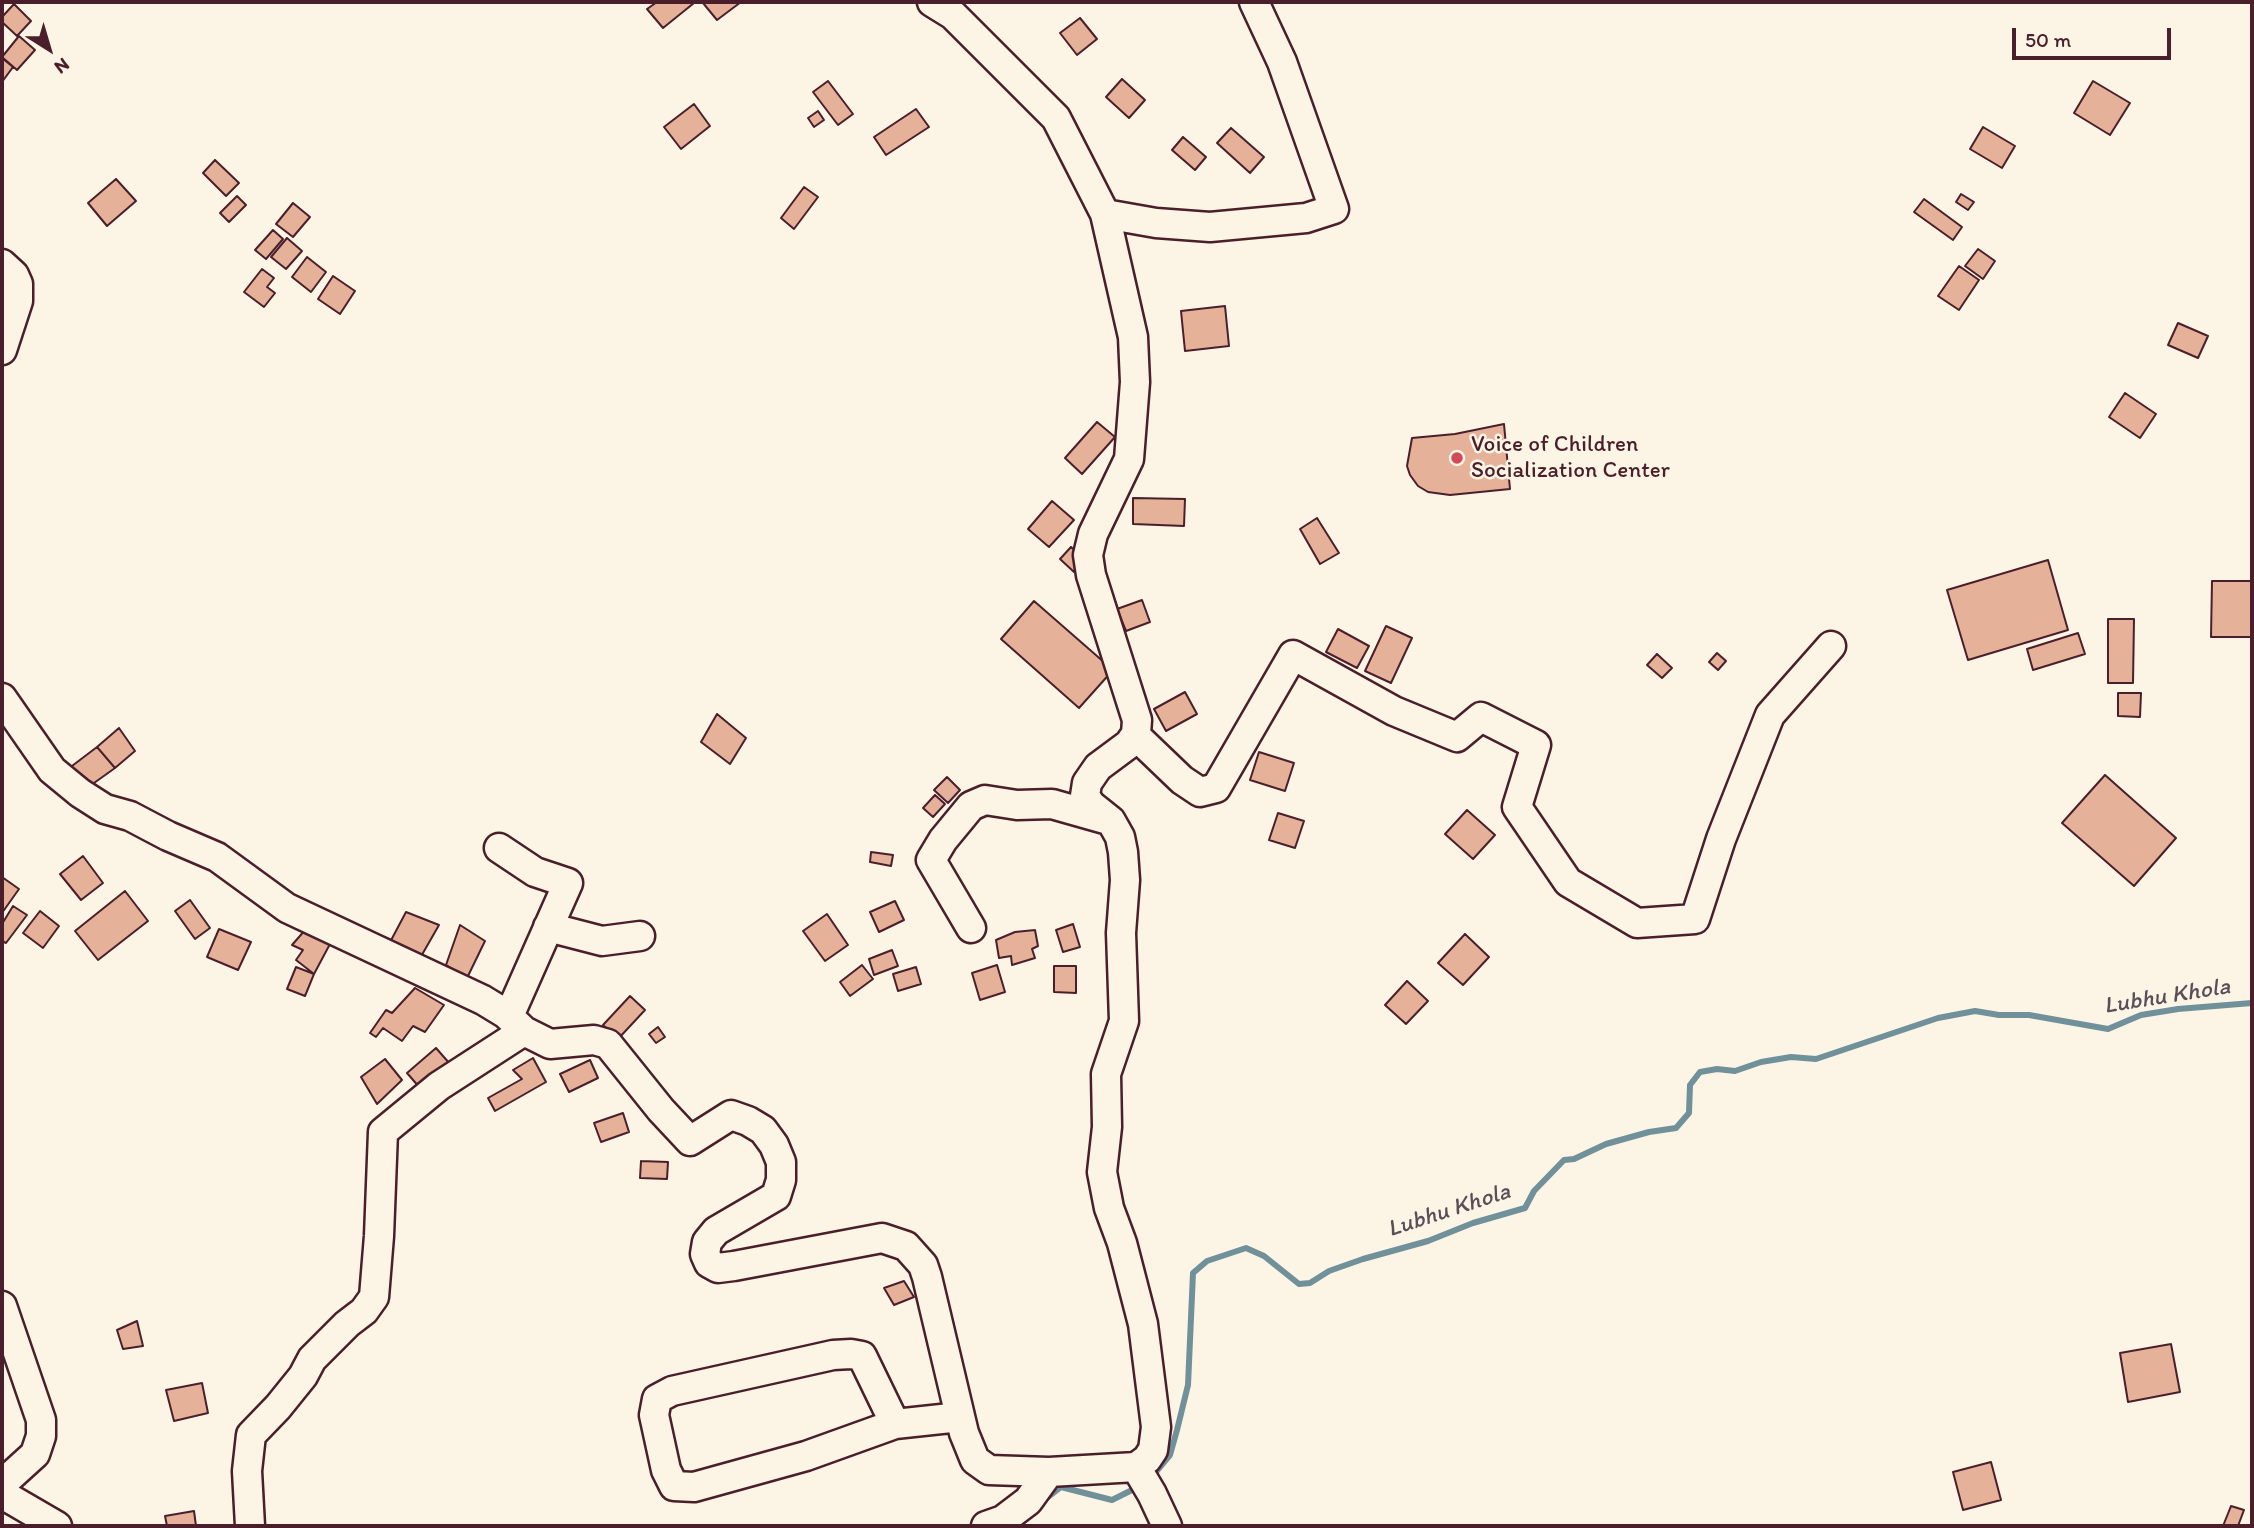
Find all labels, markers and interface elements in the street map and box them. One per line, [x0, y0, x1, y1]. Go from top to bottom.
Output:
north arrow [14, 14, 84, 84]
scale bar [2016, 14, 2175, 58]
text: 50 m [2025, 27, 2071, 52]
text: N [50, 53, 74, 79]
place label: Voice of Children Socialization Center [1471, 431, 1670, 485]
marker: Voice of Children Socialization Center [1449, 450, 1465, 466]
water label: Lubhu Khola [2102, 973, 2232, 1021]
water label: Lubhu Khola [1384, 1178, 1514, 1244]

